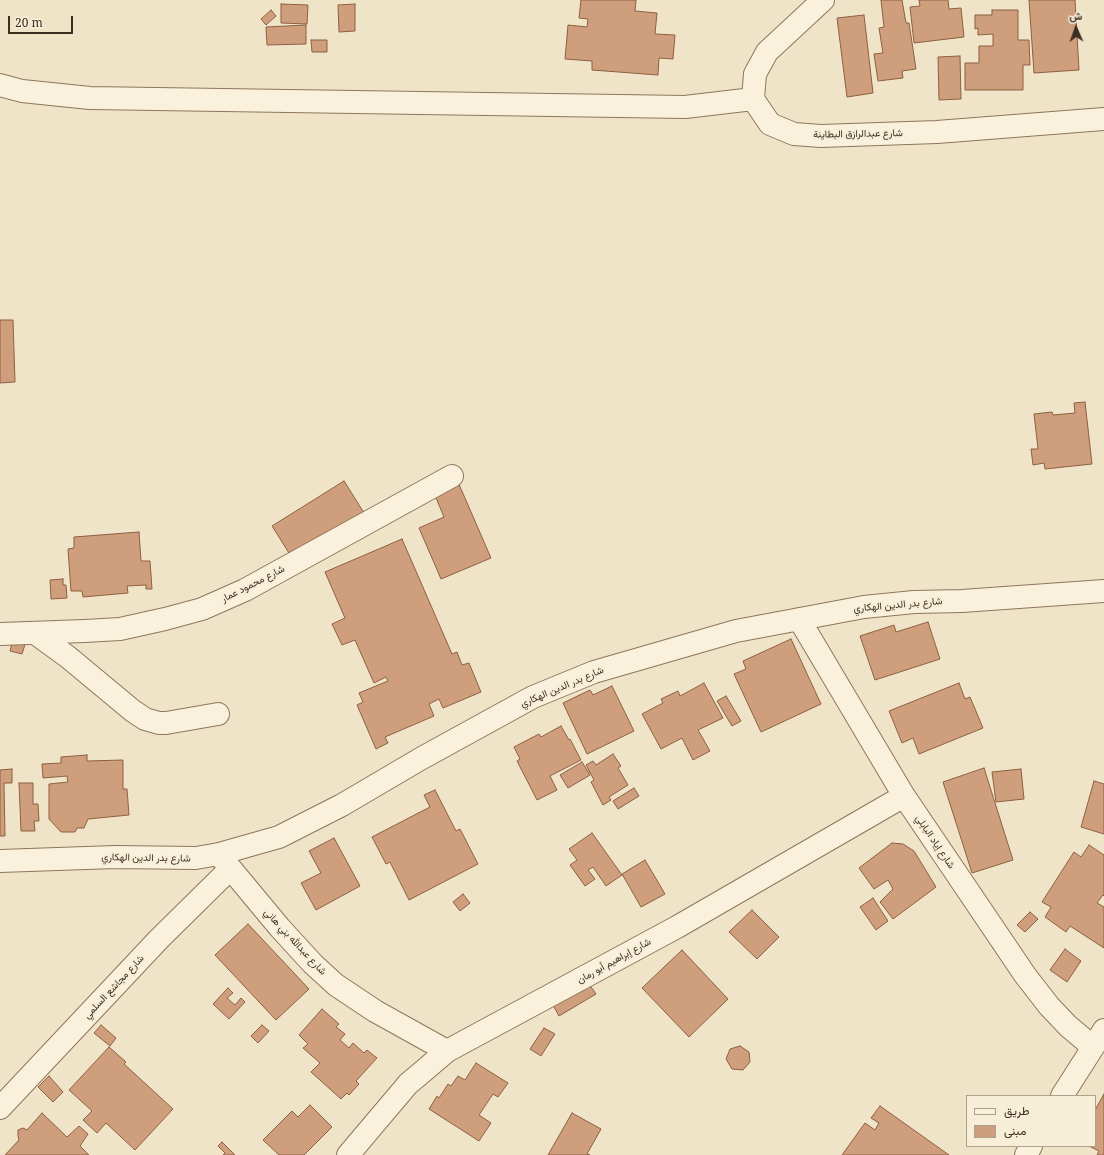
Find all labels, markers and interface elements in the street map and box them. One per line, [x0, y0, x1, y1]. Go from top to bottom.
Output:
scale bar [10, 8, 75, 34]
north arrow [1056, 8, 1096, 48]
text: ش [1069, 8, 1082, 23]
text: 20 m [15, 14, 43, 31]
street label: شارع عبدالرازق البطاينة [813, 127, 903, 141]
street label: شارع محمود عمار [219, 563, 287, 605]
street label: شارع بدر الدين الهكاري [853, 595, 943, 615]
street label: شارع بدر الدين الهكاري [519, 664, 605, 710]
street label: شارع إياد البابلي [913, 813, 957, 871]
street label: شارع بدر الدين الهكاري [101, 851, 191, 865]
street label: شارع عبدالله بني هاني [261, 906, 329, 978]
street label: شارع إبراهيم أبو رمان [575, 936, 653, 986]
street label: شارع مجاشع السلمي [81, 952, 147, 1022]
legend [966, 1095, 1096, 1147]
text: طريق [1004, 1102, 1029, 1119]
text: مبنى [1004, 1122, 1026, 1139]

